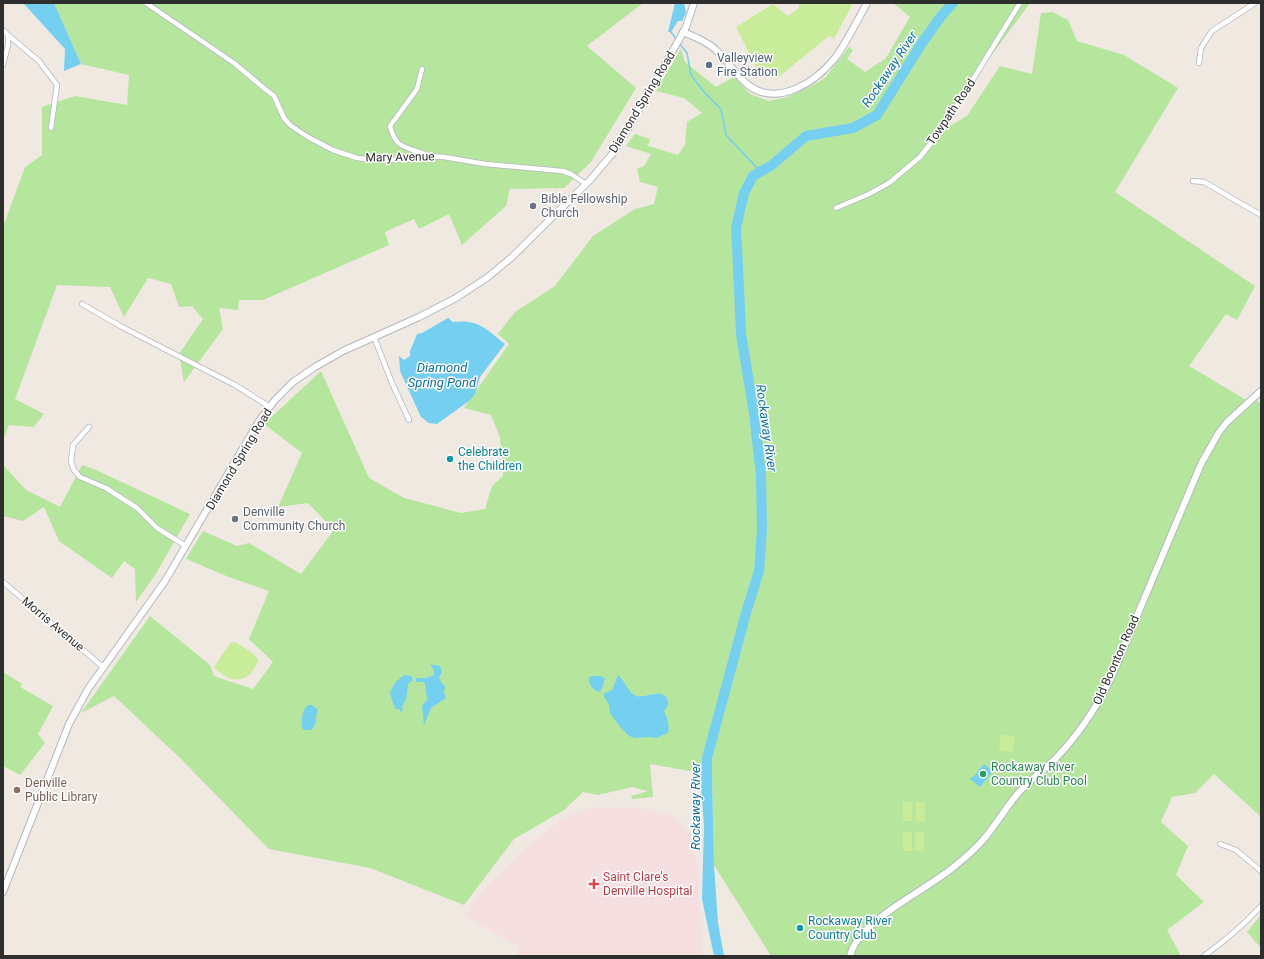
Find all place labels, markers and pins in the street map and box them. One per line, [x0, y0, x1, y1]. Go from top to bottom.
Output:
place label: Valleyview Fire Station [717, 51, 778, 79]
marker: Valleyview Fire Station [704, 60, 714, 70]
place label: Bible Fellowship Church [541, 192, 628, 220]
marker: Bible Fellowship Church [528, 201, 538, 211]
place label: Celebrate the Children [458, 445, 522, 473]
marker: Celebrate the Children [445, 454, 455, 464]
place label: Denville Community Church [243, 505, 345, 533]
marker: Denville Community Church [230, 514, 240, 524]
place label: Rockaway River Country Club Pool [991, 760, 1087, 788]
marker: Rockaway River Country Club Pool [978, 769, 988, 779]
place label: Denville Public Library [25, 776, 98, 804]
marker: Denville Public Library [12, 785, 22, 795]
place label: Saint Clare's Denville Hospital [603, 870, 692, 898]
marker: Saint Clare's Denville Hospital [588, 878, 600, 890]
place label: Rockaway River Country Club [808, 914, 892, 942]
marker: Rockaway River Country Club [795, 923, 805, 933]

